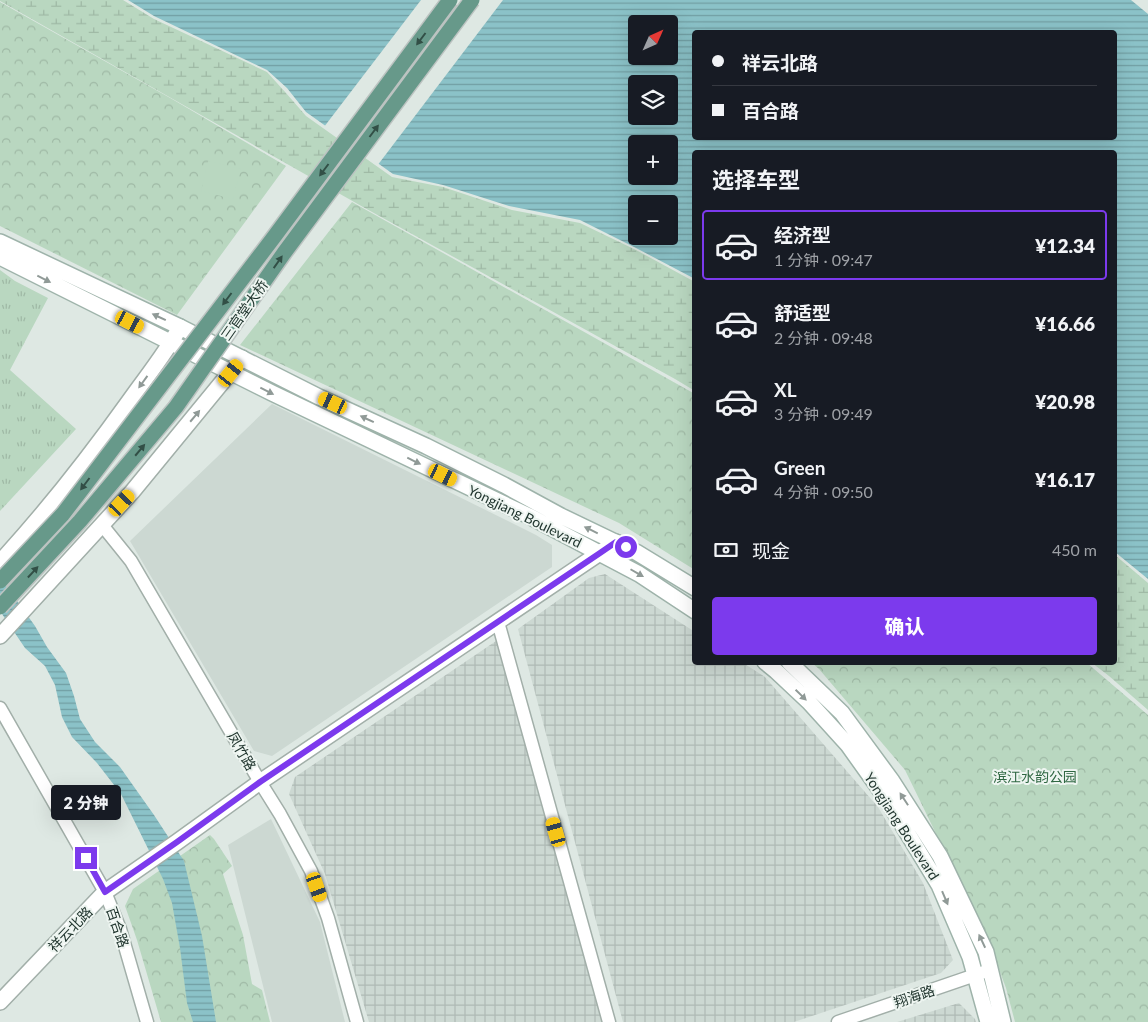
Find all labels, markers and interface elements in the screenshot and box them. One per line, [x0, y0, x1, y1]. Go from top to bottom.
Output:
north arrow [628, 15, 678, 65]
map controls [628, 15, 678, 245]
one-way arrow [416, 32, 426, 46]
text: 祥云北路 [742, 51, 818, 74]
button: layers [628, 75, 678, 125]
text: 百合路 [742, 99, 799, 122]
one-way arrow [369, 124, 379, 138]
button: + [628, 135, 678, 185]
one-way arrow [320, 163, 330, 176]
text: 选择车型 [712, 166, 800, 193]
button: − [628, 195, 678, 245]
icon: car [714, 223, 759, 268]
text: 经济型 [774, 223, 831, 246]
text: ¥12.34 [1035, 234, 1095, 257]
text: 1 分钟 · 09:47 [774, 250, 873, 269]
one-way arrow [273, 255, 283, 269]
one-way arrow [36, 275, 51, 283]
street label: 三官堂大桥 [217, 276, 271, 344]
one-way arrow [221, 292, 232, 305]
icon: car [714, 301, 759, 346]
text: 舒适型 [774, 301, 831, 324]
car [113, 309, 146, 335]
text: ¥16.66 [1035, 312, 1095, 335]
one-way arrow [152, 313, 166, 321]
text: 2 分钟 · 09:48 [774, 328, 873, 347]
car [215, 357, 246, 389]
one-way arrow [138, 375, 148, 389]
text: XL [774, 378, 797, 401]
icon: car [714, 379, 759, 424]
one-way arrow [260, 387, 274, 395]
car [316, 390, 349, 416]
text: ¥20.98 [1035, 390, 1095, 413]
text: 3 分钟 · 09:49 [774, 404, 873, 423]
one-way arrow [189, 410, 200, 423]
one-way arrow [360, 415, 374, 423]
one-way arrow [135, 443, 146, 456]
text: Green [774, 456, 825, 479]
one-way arrow [406, 457, 421, 465]
icon: car [714, 457, 759, 502]
car [426, 462, 459, 488]
text: ¥16.17 [1035, 468, 1095, 491]
one-way arrow [80, 477, 91, 490]
street label: Yongjiang Boulevard [465, 481, 585, 551]
text: 4 分钟 · 09:50 [774, 482, 873, 501]
car [106, 487, 137, 519]
one-way arrow [584, 526, 599, 534]
route start [615, 536, 637, 558]
icon: cash [712, 536, 740, 564]
text: 现金 [752, 539, 790, 562]
text: 450 m [1052, 540, 1097, 559]
one-way arrow [27, 566, 39, 578]
one-way arrow [630, 569, 644, 577]
button: 确认 [712, 597, 1097, 655]
one-way arrow [795, 689, 807, 701]
street label: 凤竹路 [224, 729, 260, 773]
park label: 滨江水韵公园 [993, 768, 1077, 785]
street label: Yongjiang Boulevard [861, 769, 943, 883]
callout: 2 分钟 [51, 786, 121, 820]
one-way arrow [899, 792, 908, 806]
text: 2 分钟 [64, 793, 108, 812]
car [544, 816, 567, 848]
route end [75, 847, 97, 869]
car [305, 870, 328, 904]
one-way arrow [942, 891, 950, 905]
street label: 祥云北路 [44, 903, 96, 955]
street label: 百合路 [103, 904, 133, 950]
one-way arrow [977, 934, 985, 948]
street label: 翔海路 [891, 981, 937, 1011]

